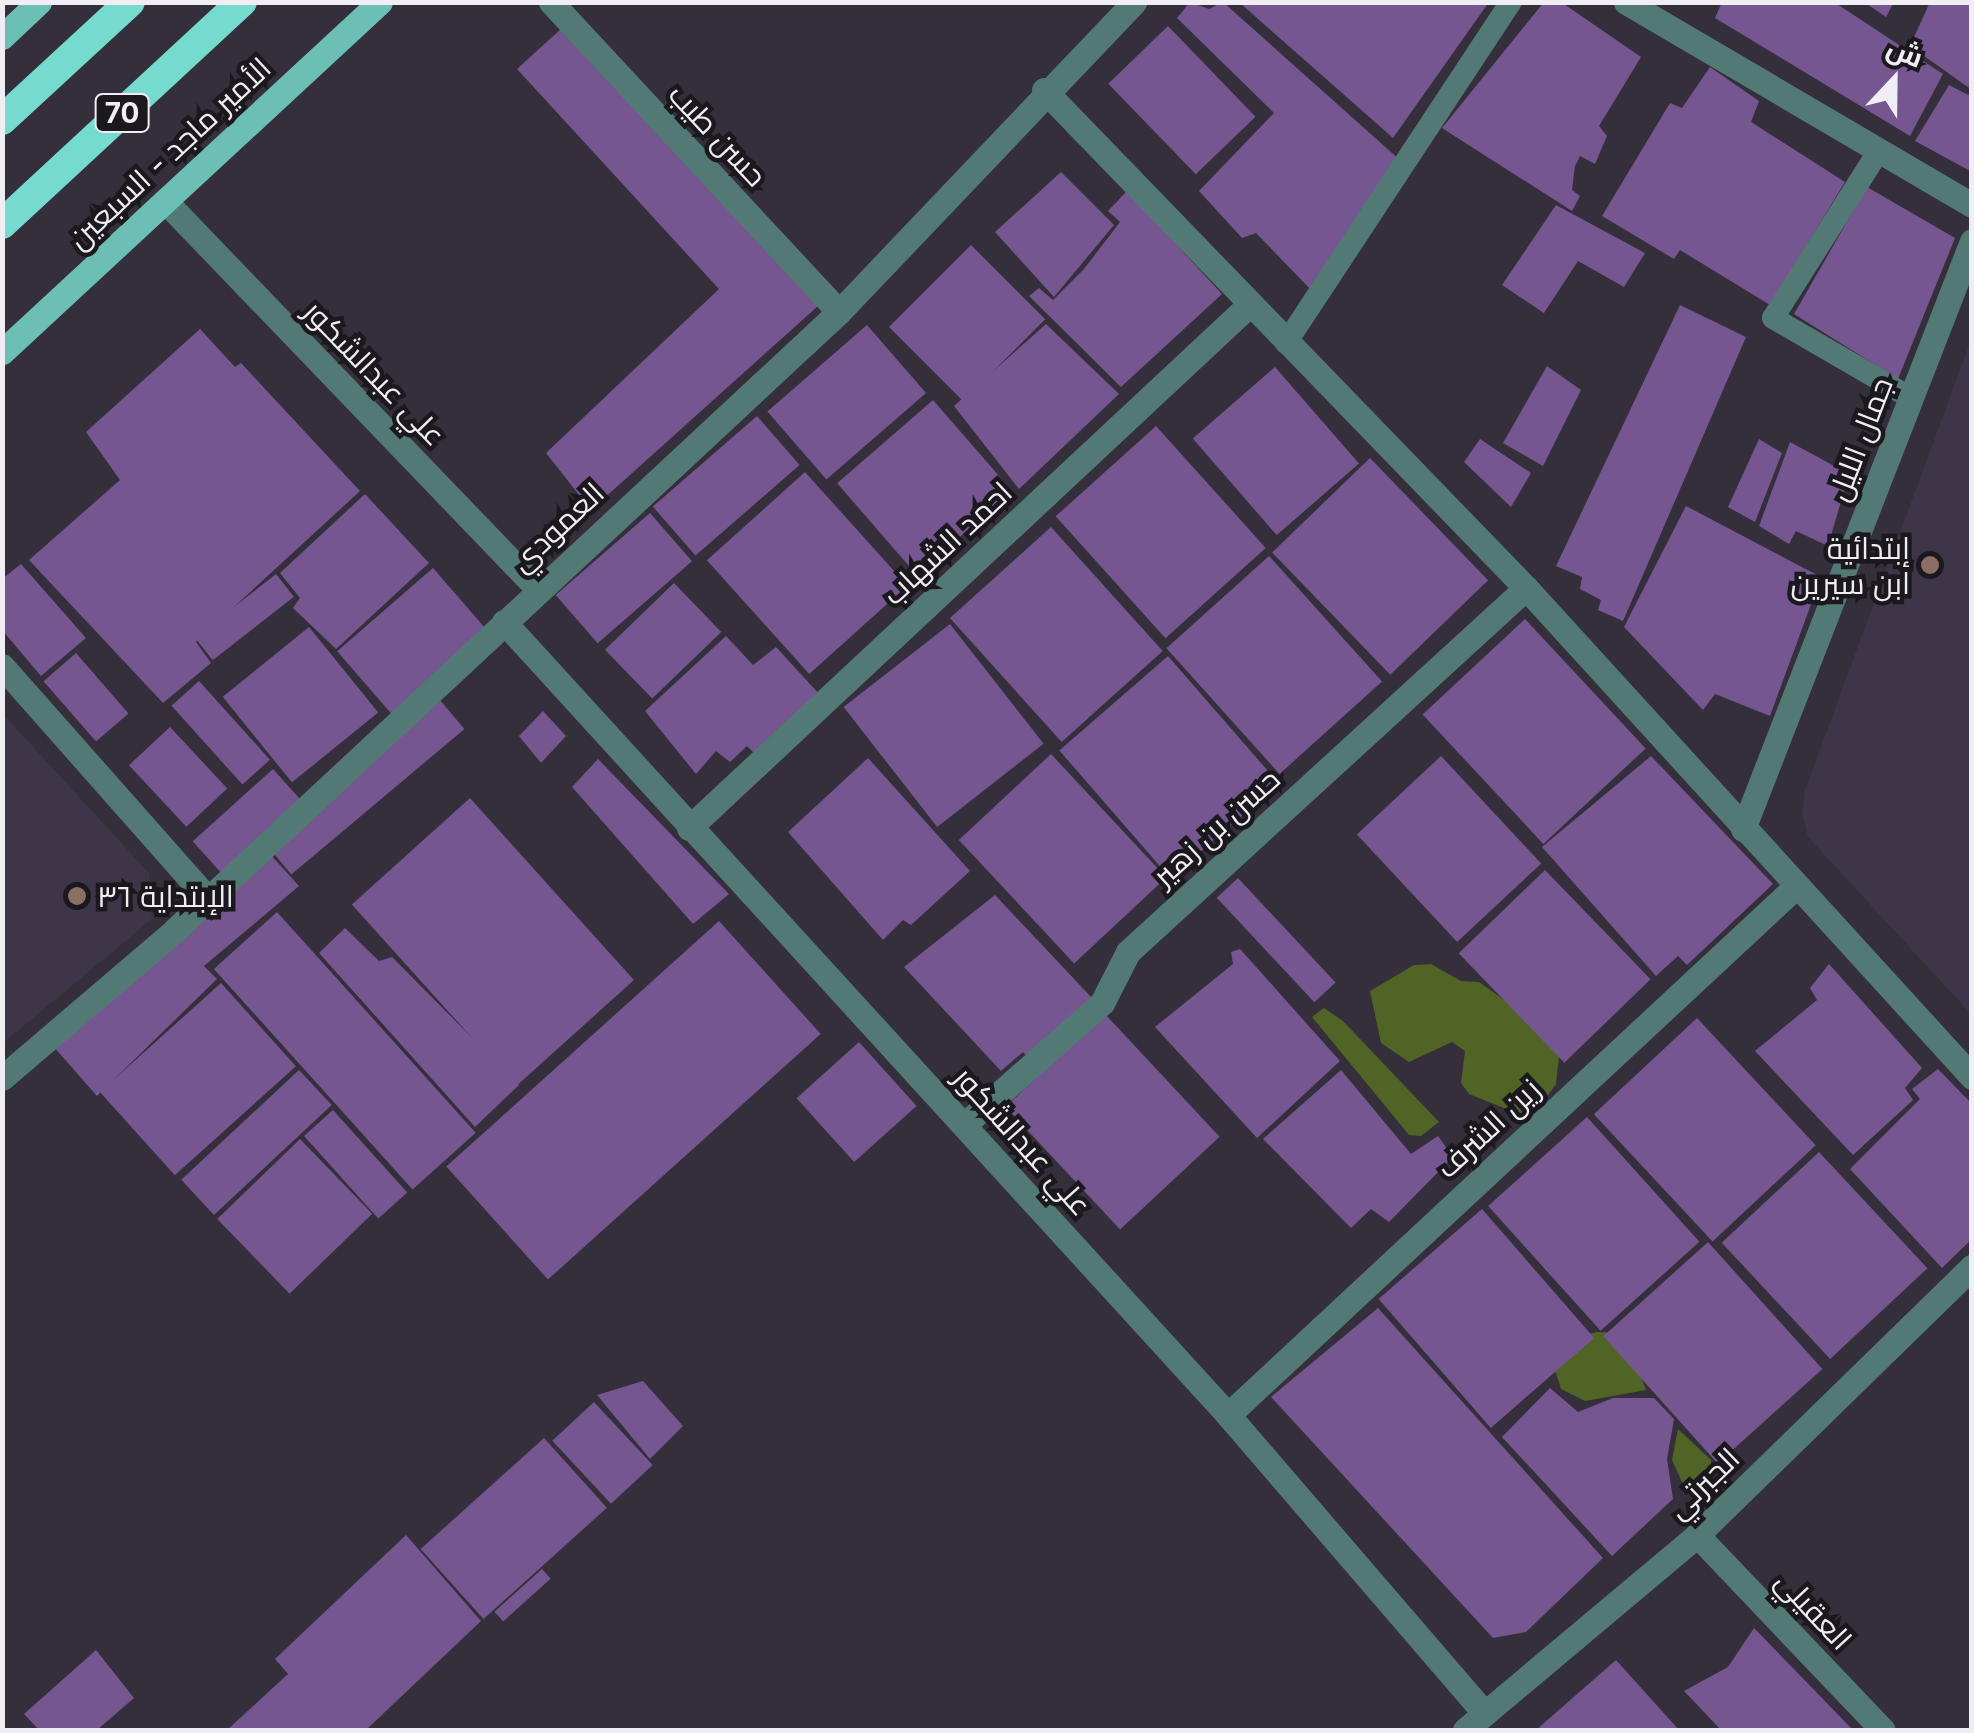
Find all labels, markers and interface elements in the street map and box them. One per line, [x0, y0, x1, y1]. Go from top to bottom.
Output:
north arrow [1844, 30, 1944, 130]
text: ش [1882, 30, 1928, 75]
street label: الأمير ماجد - السبعين [60, 50, 278, 256]
street label: حسن طيب [662, 76, 774, 194]
road number: 70 [94, 90, 150, 136]
street label: علي عبدالشكور [297, 293, 453, 453]
street label: جمال الليل [1820, 372, 1900, 506]
street label: احمد الشهاب [875, 474, 1019, 612]
street label: العمودي [503, 475, 611, 579]
place label: إبتدائية ابن سيرين [1791, 530, 1910, 600]
marker: إبتدائية ابن سيرين [1919, 554, 1941, 576]
street label: حسن بن زهير [1145, 761, 1287, 893]
place label: الإبتداية ٣٦ [97, 878, 234, 914]
marker: الإبتداية ٣٦ [66, 885, 88, 907]
street label: علي عبدالشكور [947, 1059, 1099, 1223]
street label: زين الشرف [1428, 1071, 1548, 1185]
street label: الجبرتي [1659, 1440, 1747, 1526]
street label: العقيلي [1768, 1563, 1860, 1657]

